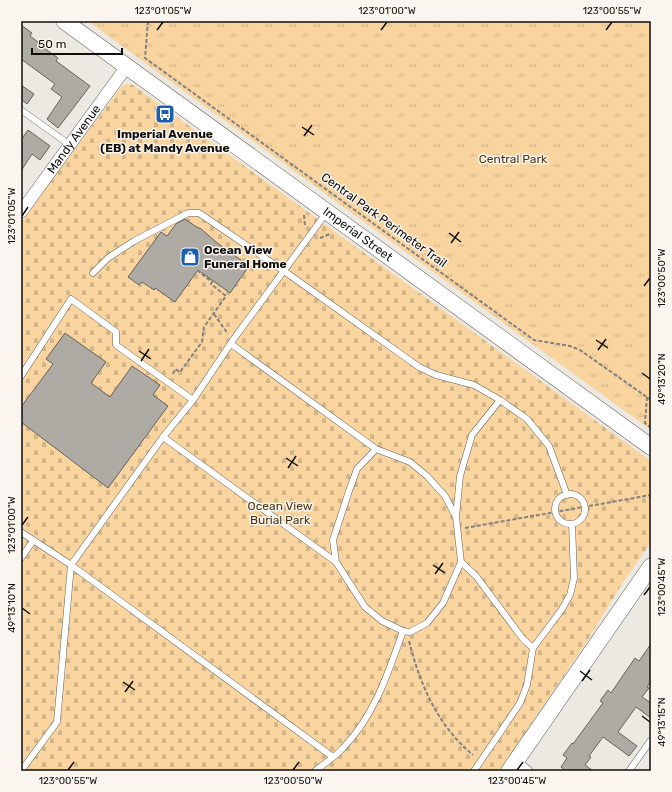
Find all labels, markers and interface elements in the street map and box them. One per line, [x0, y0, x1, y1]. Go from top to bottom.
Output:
text: 123°01'05"W [135, 5, 191, 17]
text: 123°01'00"W [358, 5, 416, 17]
text: 123°00'55"W [583, 5, 641, 17]
scale bar [32, 30, 122, 56]
text: 50 m [38, 37, 66, 51]
street label: Mandy Avenue [44, 102, 104, 176]
bus stop icon: Imperial Avenue (EB) at Mandy Avenue [154, 103, 176, 125]
place label: Imperial Avenue (EB) at Mandy Avenue [100, 127, 230, 155]
park label: Central Park [479, 152, 548, 166]
street label: Central Park Perimeter Trail [319, 170, 450, 270]
text: 123°01'05"W [6, 188, 18, 244]
street label: Imperial Street [320, 204, 396, 264]
place label: Ocean View Funeral Home [204, 243, 287, 271]
shop icon: Ocean View Funeral Home [179, 246, 201, 268]
text: 123°00'50"W [656, 249, 668, 307]
text: 49°13'20"N [656, 353, 668, 405]
text: 123°01'00"W [6, 496, 18, 554]
park label: Ocean View Burial Park [248, 499, 313, 527]
text: 123°00'45"W [656, 558, 668, 616]
text: 49°13'10"N [6, 583, 18, 633]
text: 49°13'15"N [656, 697, 668, 747]
text: 123°00'55"W [39, 775, 97, 787]
text: 123°00'50"W [264, 775, 322, 787]
text: 123°00'45"W [488, 775, 546, 787]

